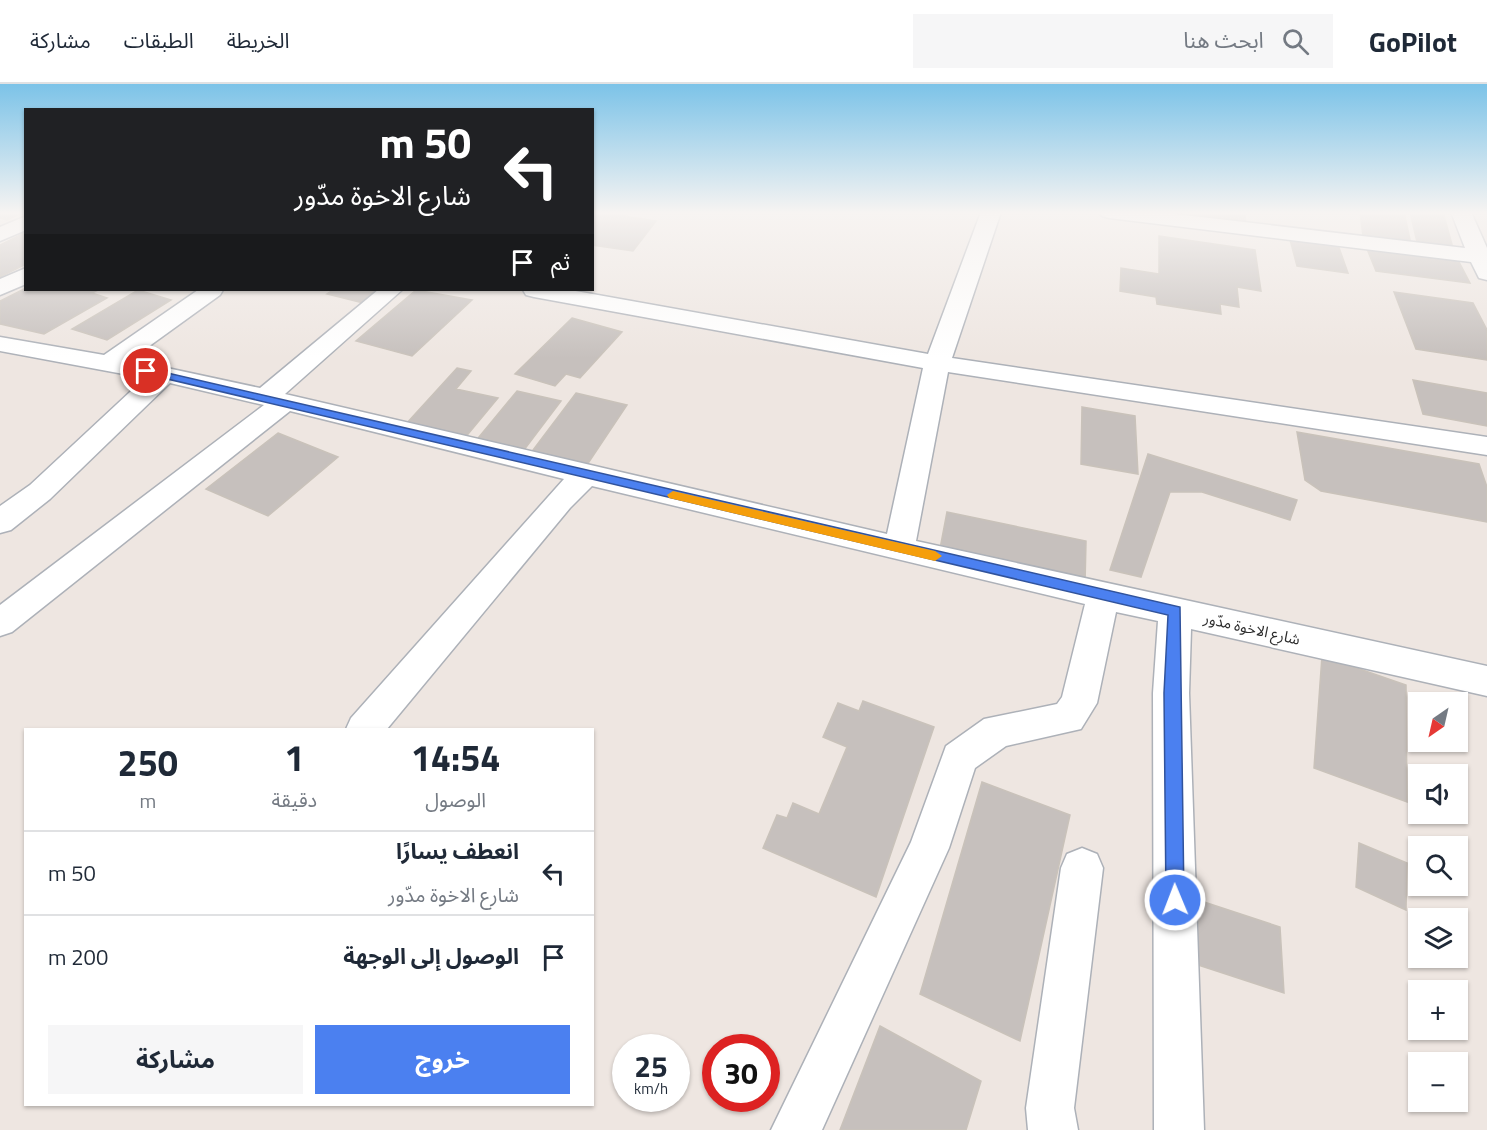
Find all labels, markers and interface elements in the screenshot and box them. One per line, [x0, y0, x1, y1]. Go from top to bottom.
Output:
search box [913, 14, 1333, 68]
text: GoPilot [1369, 20, 1457, 63]
text: ابحث هنا [1183, 23, 1264, 57]
text: مشاركة [30, 24, 91, 56]
text: الطبقات [124, 24, 194, 56]
text: الخريطة [227, 24, 290, 56]
icon: search [1279, 25, 1312, 58]
text: 50 m [379, 110, 471, 174]
icon: left [492, 132, 570, 210]
text: شارع الاخوة مدّور [294, 174, 471, 215]
text: ثم [551, 245, 570, 279]
icon: arrive [506, 246, 539, 279]
pin [120, 345, 171, 396]
icon: arrive [129, 354, 162, 387]
street label: شارع الاخوة مدّور [1200, 606, 1303, 652]
north arrow [1408, 692, 1468, 752]
map controls [1408, 692, 1468, 1112]
text: 1 [284, 730, 304, 785]
text: 14:54 [411, 730, 500, 785]
text: 250 [118, 735, 178, 790]
button: sound [1408, 764, 1468, 824]
text: دقيقة [272, 784, 317, 815]
text: الوصول [425, 784, 486, 815]
text: m [139, 785, 156, 816]
text: انعطف يسارًا [396, 834, 519, 868]
button: search [1408, 836, 1468, 896]
text: 50 m [48, 856, 96, 890]
icon: left [537, 857, 570, 890]
position arrow [1143, 868, 1207, 932]
text: شارع الاخوة مدّور [388, 879, 519, 910]
button: layers [1408, 908, 1468, 968]
text: الوصول إلى الوجهة [343, 939, 519, 973]
text: 200 m [48, 940, 108, 974]
icon: arrive [537, 941, 570, 974]
button: + [1408, 980, 1468, 1040]
button: مشاركة [48, 1025, 303, 1094]
button: خروج [315, 1025, 570, 1094]
speed limit sign: 30 [702, 1034, 780, 1112]
text: 25 [634, 1043, 668, 1089]
button: − [1408, 1052, 1468, 1112]
text: km/h [634, 1077, 668, 1100]

